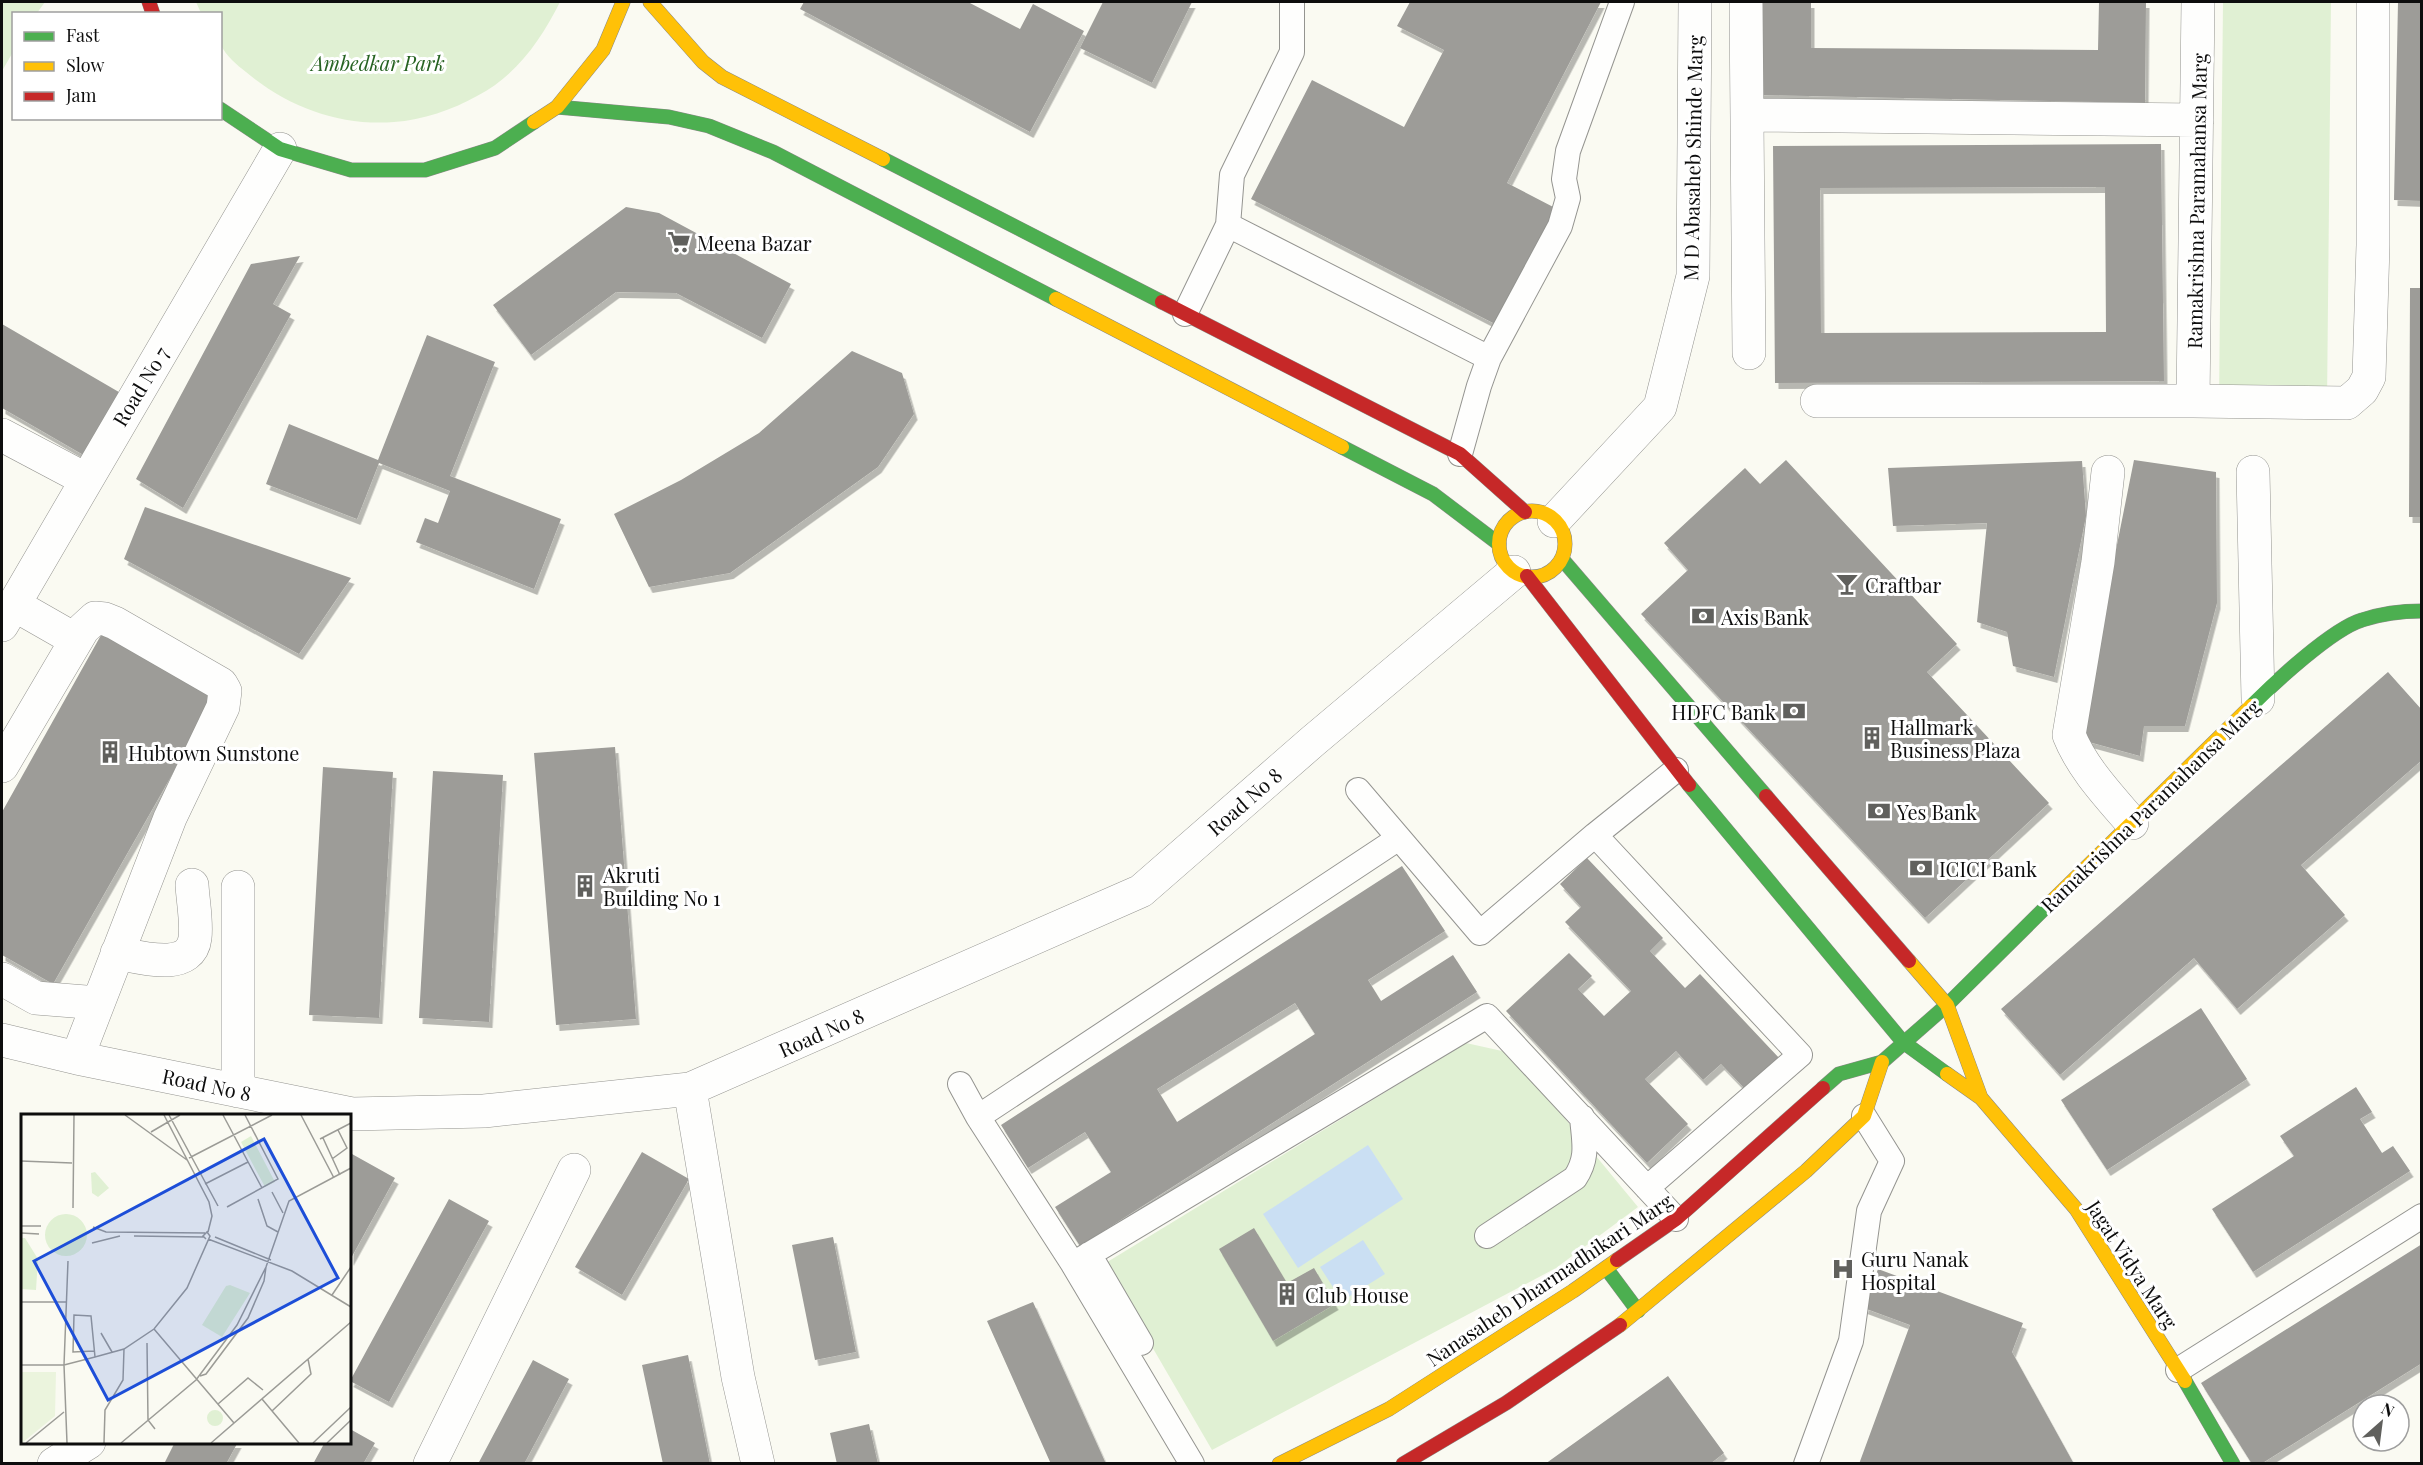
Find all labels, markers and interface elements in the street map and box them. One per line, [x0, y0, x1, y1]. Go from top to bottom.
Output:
legend [12, 12, 222, 120]
text: Fast [66, 23, 100, 47]
street label: M D Abasaheb Shinde Marg [1676, 34, 1708, 281]
park label: Ambedkar Park [309, 49, 445, 76]
street label: Ramakrishna Paramahansa Marg [2180, 52, 2212, 349]
text: Slow [66, 53, 104, 77]
text: Jam [65, 83, 96, 107]
supermarket icon: Meena Bazar [666, 229, 692, 255]
place label: Meena Bazar [697, 229, 812, 256]
street label: Road No 7 [106, 341, 174, 431]
bar icon: Craftbar [1834, 571, 1860, 597]
place label: Craftbar [1865, 571, 1942, 598]
bank icon: Axis Bank [1690, 603, 1716, 629]
place label: Axis Bank [1720, 603, 1809, 630]
street label: Ramakrishna Paramahansa Marg [2034, 692, 2266, 917]
place label: HDFC Bank [1671, 698, 1776, 725]
bank icon: HDFC Bank [1781, 698, 1807, 724]
place label: Hallmark Business Plaza [1890, 713, 2021, 763]
building icon: Hallmark Business Plaza [1859, 725, 1885, 751]
building icon: Hubtown Sunstone [97, 739, 123, 765]
place label: Hubtown Sunstone [128, 739, 299, 766]
street label: Road No 8 [1201, 761, 1287, 841]
bank icon: Yes Bank [1866, 798, 1892, 824]
place label: Yes Bank [1896, 798, 1977, 825]
bank icon: ICICI Bank [1908, 855, 1934, 881]
place label: ICICI Bank [1939, 855, 2037, 882]
place label: Akruti Building No 1 [602, 861, 720, 911]
building icon: Akruti Building No 1 [572, 873, 598, 899]
street label: Road No 8 [774, 1001, 868, 1063]
street label: Road No 8 [160, 1061, 254, 1107]
inset map [21, 1114, 351, 1444]
street label: Nanasaheb Dharmadhikari Marg [1421, 1186, 1678, 1372]
street label: Jagat Vidya Marg [2081, 1194, 2185, 1334]
place label: Guru Nanak Hospital [1861, 1245, 1969, 1295]
hospital icon: Guru Nanak Hospital [1830, 1256, 1856, 1282]
building icon: Club House [1274, 1281, 1300, 1307]
place label: Club House [1305, 1281, 1409, 1308]
north arrow [2351, 1393, 2411, 1453]
text: N [2378, 1397, 2399, 1422]

